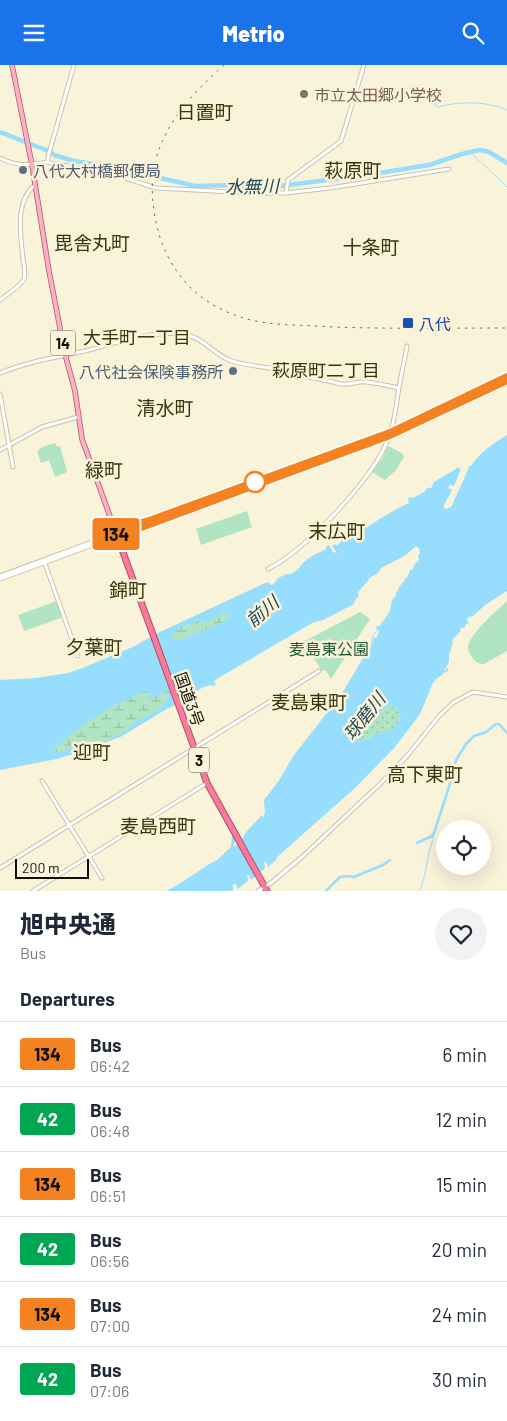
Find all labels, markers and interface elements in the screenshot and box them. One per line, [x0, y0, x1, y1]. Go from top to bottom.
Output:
icon: menu [20, 19, 48, 47]
icon: search [459, 19, 487, 47]
text: Metrio [222, 20, 285, 46]
place label: 市立太田郷小学校 [314, 85, 442, 104]
marker: 市立太田郷小学校 [298, 88, 310, 100]
district label: 日置町 [176, 100, 234, 123]
district label: 萩原町 [324, 158, 382, 181]
place label: 八代大村橋郵便局 [33, 161, 161, 180]
marker: 八代大村橋郵便局 [17, 164, 29, 176]
water label: 水無川 [225, 174, 281, 197]
district label: 毘舎丸町 [54, 231, 130, 254]
district label: 十条町 [342, 235, 400, 258]
place label: 八代 [419, 314, 451, 333]
marker: 八代 [401, 316, 415, 330]
district label: 大手町一丁目 [83, 326, 191, 348]
road number: 14 [50, 331, 76, 355]
district label: 萩原町二丁目 [272, 359, 380, 381]
place label: 八代社会保険事務所 [79, 362, 223, 381]
marker: 八代社会保険事務所 [227, 365, 239, 377]
district label: 清水町 [136, 396, 194, 419]
district label: 緑町 [85, 458, 123, 481]
unlabelled marker [244, 471, 266, 493]
line badge: 134 [87, 518, 145, 550]
district label: 末広町 [308, 519, 366, 542]
text: 134 [103, 523, 129, 545]
district label: 錦町 [109, 578, 147, 601]
water label: 前川 [241, 590, 284, 631]
district label: 夕葉町 [65, 635, 123, 658]
park label: 麦島東公園 [289, 639, 369, 658]
street label: 国道3号 [171, 669, 209, 729]
water label: 球磨川 [338, 687, 391, 744]
district label: 麦島東町 [271, 690, 347, 713]
district label: 迎町 [73, 740, 111, 763]
road number: 3 [189, 747, 209, 773]
district label: 高下東町 [387, 762, 463, 785]
district label: 麦島西町 [120, 814, 196, 837]
map controls [436, 820, 491, 875]
button: locate [436, 820, 491, 875]
scale bar [15, 856, 89, 879]
text: 200 m [22, 859, 60, 876]
button: heart [435, 908, 487, 960]
text: 旭中央通 [20, 909, 116, 938]
text: Bus [20, 943, 46, 962]
text: Departures [20, 987, 115, 1010]
text: Bus [90, 1033, 122, 1056]
text: 134 [34, 1043, 61, 1065]
text: 6 min [443, 1043, 487, 1066]
text: 06:42 [90, 1056, 130, 1075]
text: Bus [90, 1098, 122, 1121]
text: 42 [37, 1108, 58, 1130]
text: 12 min [436, 1108, 487, 1131]
text: 06:48 [90, 1121, 130, 1140]
text: Bus [90, 1163, 122, 1186]
text: 134 [34, 1173, 61, 1195]
text: 15 min [436, 1173, 487, 1196]
text: 06:51 [90, 1186, 126, 1205]
text: Bus [90, 1228, 122, 1251]
text: 42 [37, 1238, 58, 1260]
text: 20 min [431, 1238, 487, 1261]
text: 06:56 [90, 1251, 129, 1270]
text: Bus [90, 1293, 122, 1316]
text: 134 [34, 1303, 61, 1325]
text: 24 min [432, 1303, 487, 1326]
text: 07:00 [90, 1316, 130, 1335]
text: Bus [90, 1358, 122, 1381]
text: 42 [37, 1368, 58, 1390]
text: 30 min [432, 1368, 487, 1391]
text: 07:06 [90, 1381, 129, 1400]

